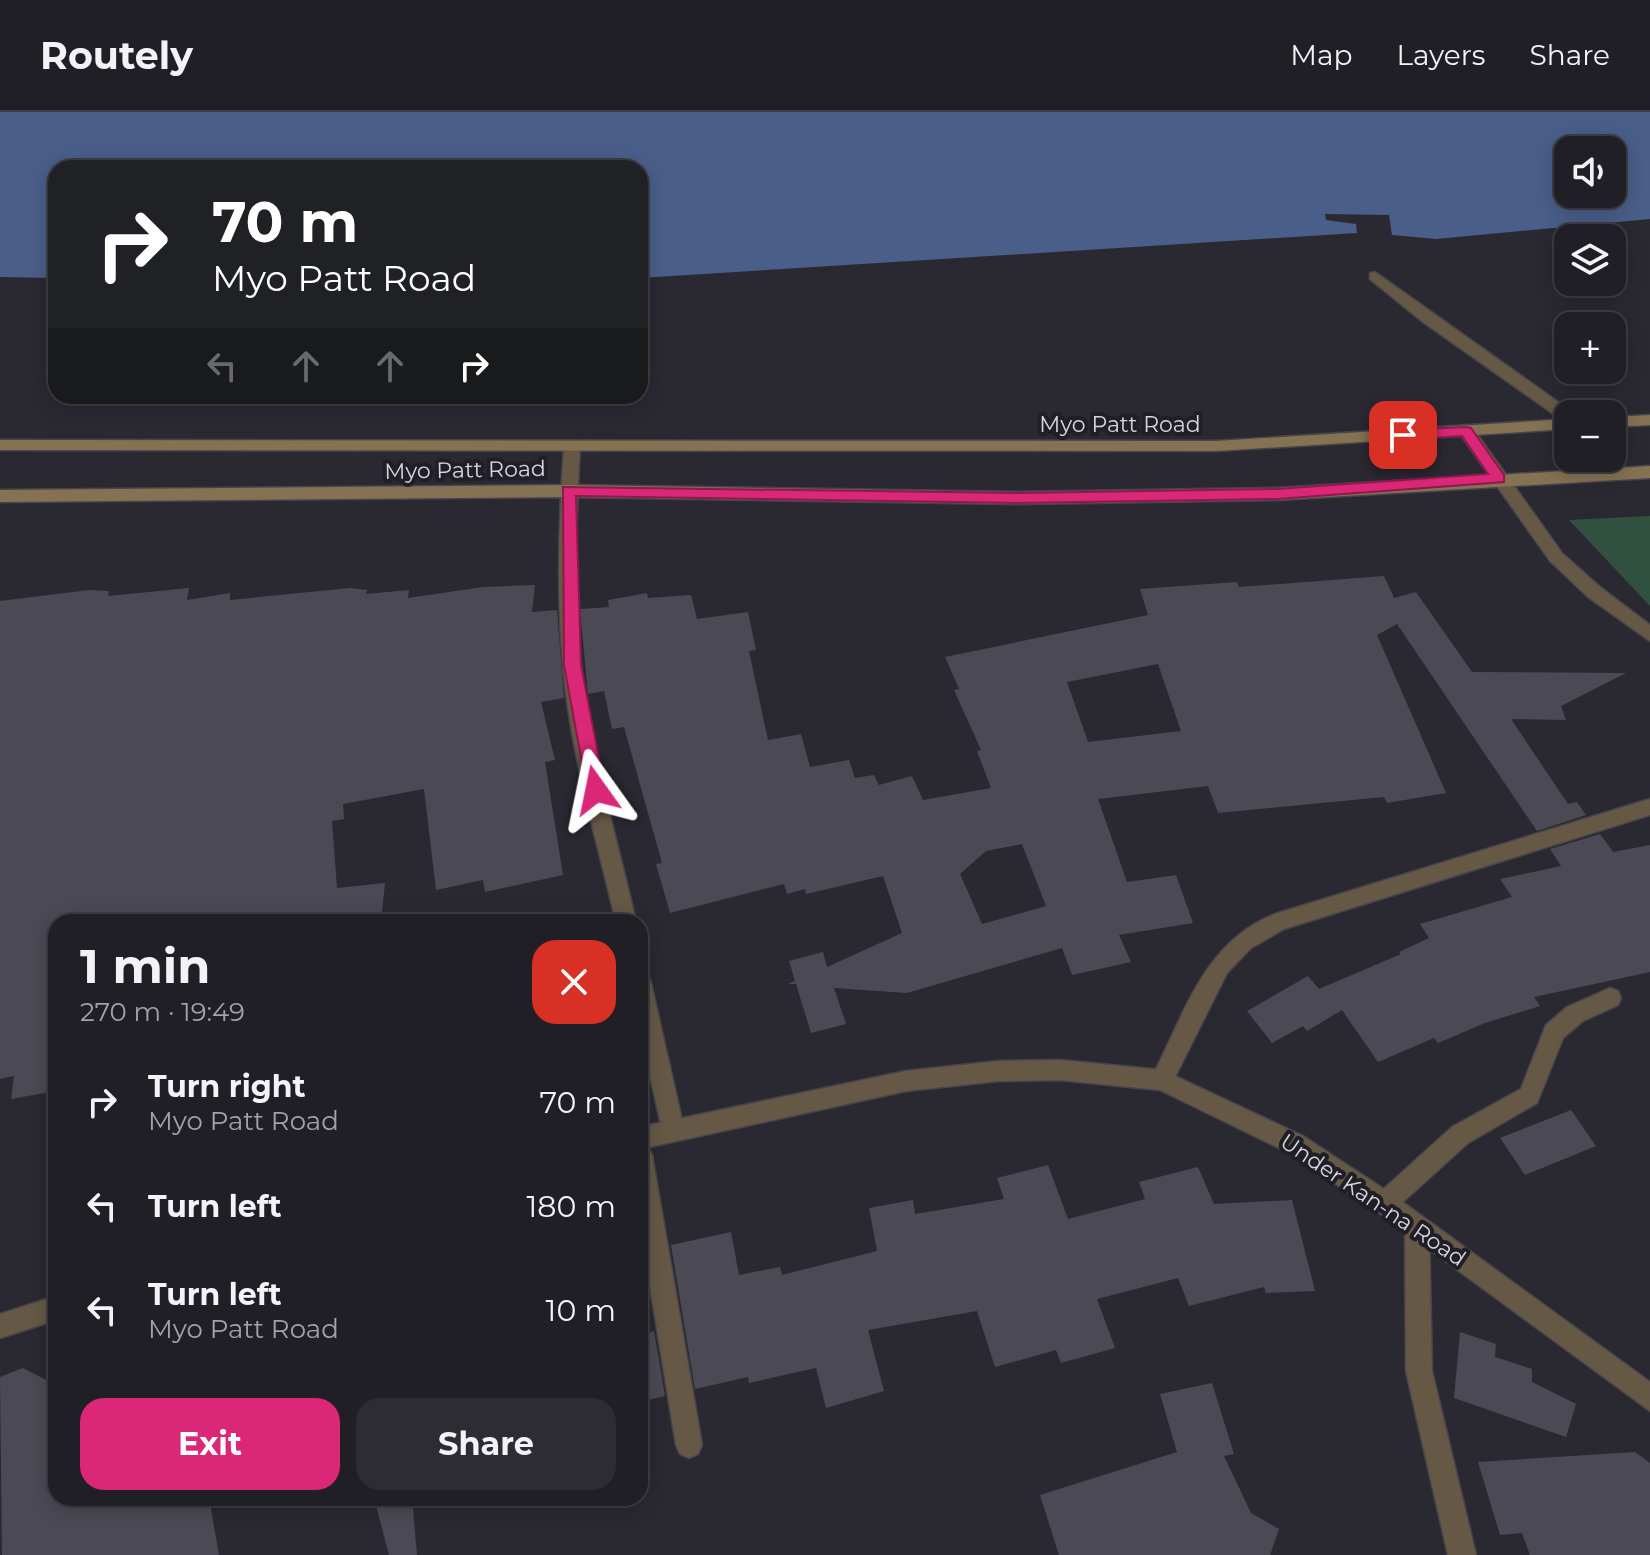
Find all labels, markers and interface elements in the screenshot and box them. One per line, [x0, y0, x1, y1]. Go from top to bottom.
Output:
text: Routely [40, 32, 193, 79]
text: Map [1290, 38, 1353, 72]
text: Layers [1397, 38, 1486, 72]
text: Share [1530, 38, 1610, 72]
map controls [1554, 136, 1626, 472]
button: sound [1554, 136, 1626, 208]
text: 70 m [212, 188, 358, 256]
icon: right [80, 192, 184, 296]
button: layers [1554, 224, 1626, 296]
text: Myo Patt Road [212, 256, 476, 300]
button: + [1554, 312, 1626, 384]
icon: left [200, 344, 244, 388]
icon: ahead [284, 344, 328, 388]
icon: ahead [368, 344, 412, 388]
icon: right [452, 344, 496, 388]
button: − [1554, 400, 1626, 472]
pin [1369, 401, 1437, 469]
street label: Myo Patt Road [1039, 411, 1201, 438]
icon: arrive [1381, 413, 1425, 457]
street label: Myo Patt Road [384, 455, 546, 485]
position arrow [554, 748, 638, 832]
text: 1 min [80, 937, 210, 995]
button: close [532, 940, 616, 1024]
text: 270 m · 19:49 [80, 996, 245, 1028]
text: Turn right [148, 1068, 305, 1105]
icon: right [80, 1080, 124, 1124]
text: 70 m [539, 1084, 616, 1121]
text: Myo Patt Road [148, 1105, 339, 1137]
street label: Under Kan-na Road [1275, 1128, 1471, 1272]
icon: left [80, 1184, 124, 1228]
text: Turn left [148, 1188, 281, 1225]
text: 180 m [526, 1188, 616, 1225]
text: Turn left [148, 1276, 281, 1313]
icon: left [80, 1288, 124, 1332]
text: 10 m [546, 1292, 616, 1329]
text: Myo Patt Road [148, 1313, 339, 1345]
button: Exit [80, 1398, 340, 1490]
button: Share [356, 1398, 616, 1490]

